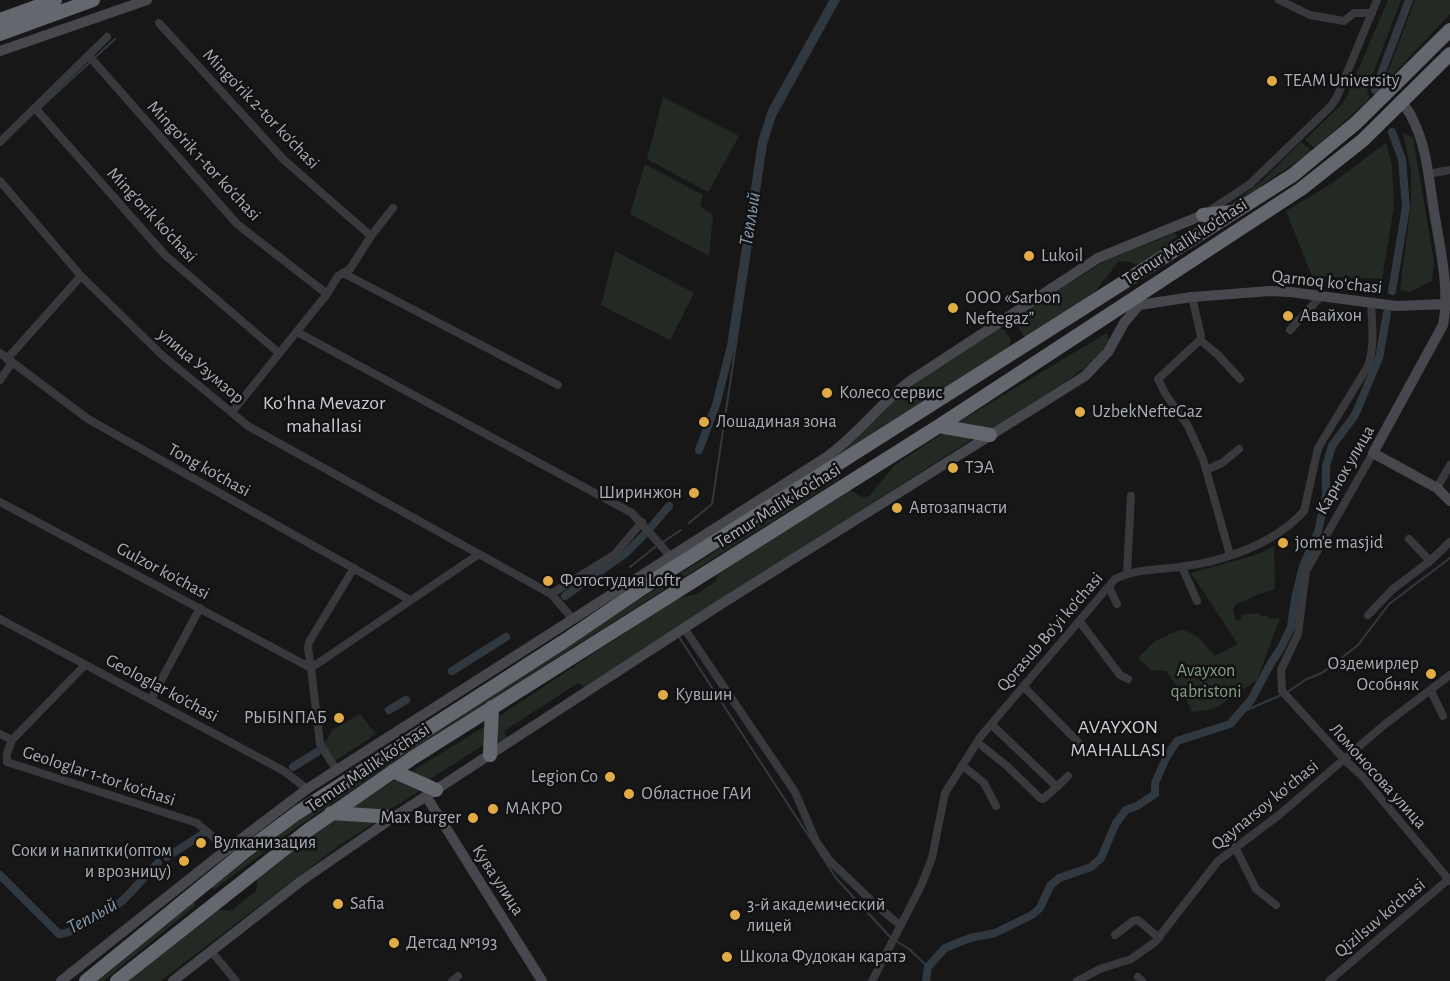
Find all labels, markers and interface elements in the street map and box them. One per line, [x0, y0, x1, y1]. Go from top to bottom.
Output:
street label: Mingo‘rik 2-tor ko‘chasi [198, 44, 324, 174]
place label: TEAM University [1284, 70, 1400, 92]
marker: TEAM University [1265, 74, 1279, 88]
street label: Mingo‘rik 1-tor ko‘chasi [143, 96, 265, 226]
street label: Ming'orik ko'chasi [102, 163, 202, 267]
water label: Теплый [734, 190, 766, 248]
street label: Temur Malik ko'chasi [1119, 194, 1251, 290]
place label: Lukoil [1041, 245, 1083, 267]
marker: Lukoil [1022, 249, 1036, 263]
street label: Qarnoq koʻchasi [1271, 265, 1383, 299]
place label: ООО «Sarbon Neftegaz” [965, 287, 1061, 330]
marker: ООО «Sarbon Neftegaz” [946, 301, 960, 315]
place label: Авайхон [1300, 305, 1362, 327]
marker: Авайхон [1281, 309, 1295, 323]
street label: улица Узумзор [153, 324, 249, 408]
place label: Колесо сервис [839, 382, 943, 404]
marker: Колесо сервис [820, 386, 834, 400]
district label: Koʻhna Mevazor mahallasi [263, 391, 385, 438]
place label: UzbekNefteGaz [1092, 401, 1202, 423]
marker: UzbekNefteGaz [1073, 405, 1087, 419]
place label: Лошадиная зона [716, 411, 837, 433]
marker: Лошадиная зона [697, 415, 711, 429]
street label: Карнок улица [1311, 421, 1379, 519]
street label: Tong ko'chasi [164, 438, 254, 502]
place label: ТЭА [965, 457, 994, 479]
street label: Temur Malik ko'chasi [711, 459, 845, 553]
marker: ТЭА [946, 461, 960, 475]
place label: Ширинжон [598, 482, 682, 504]
marker: Ширинжон [687, 486, 701, 500]
place label: Автозапчасти [909, 497, 1007, 519]
marker: Автозапчасти [890, 501, 904, 515]
place label: jom'e masjid [1295, 532, 1383, 554]
marker: jom'e masjid [1276, 536, 1290, 550]
street label: Gulzor ko'chasi [113, 537, 213, 605]
street label: Qorasub Bo'yi ko'chasi [992, 568, 1108, 696]
place label: Фотостудия Loftr [560, 570, 681, 592]
marker: Фотостудия Loftr [541, 574, 555, 588]
street label: Geologlar ko'chasi [102, 649, 222, 727]
place label: Оздемирлер Особняк [1327, 653, 1419, 696]
park label: Avayxon qabristoni [1170, 660, 1242, 702]
marker: Оздемирлер Особняк [1424, 667, 1438, 681]
place label: Кувшин [675, 684, 732, 706]
marker: Кувшин [656, 688, 670, 702]
place label: РЫБINПАБ [244, 707, 327, 729]
marker: РЫБINПАБ [332, 711, 346, 725]
district label: AVAYXON MAHALLASI [1063, 715, 1173, 762]
street label: Temur Malik ko'chasi [302, 719, 434, 817]
street label: Ломоносова улица [1325, 719, 1431, 833]
street label: Geologlar 1-tor ko'chasi [20, 741, 178, 811]
street label: Qaynarsoy koʻchasi [1207, 755, 1323, 855]
place label: Legion Co [531, 766, 598, 788]
marker: Legion Co [603, 770, 617, 784]
place label: Областное ГАИ [641, 783, 752, 805]
marker: Областное ГАИ [622, 787, 636, 801]
place label: МАКРО [505, 798, 563, 820]
marker: МАКРО [486, 802, 500, 816]
place label: Max Burger [381, 807, 461, 829]
marker: Max Burger [466, 811, 480, 825]
place label: Вулканизация [213, 832, 316, 854]
marker: Вулканизация [194, 836, 208, 850]
place label: Соки и напитки(оптом и врозницу) [11, 840, 172, 882]
street label: Кува улица [467, 841, 529, 919]
marker: Соки и напитки(оптом и врозницу) [177, 854, 191, 868]
street label: Qizilsuv ko'chasi [1330, 874, 1430, 962]
water label: Теплый [63, 892, 121, 940]
place label: Safia [350, 893, 385, 915]
place label: 3-й академический лицей [747, 894, 885, 936]
marker: Safia [331, 897, 345, 911]
marker: 3-й академический лицей [728, 908, 742, 922]
place label: Детсад №193 [406, 932, 497, 954]
marker: Детсад №193 [387, 936, 401, 950]
place label: Школа Фудокан каратэ [739, 946, 906, 968]
marker: Школа Фудокан каратэ [720, 950, 734, 964]

